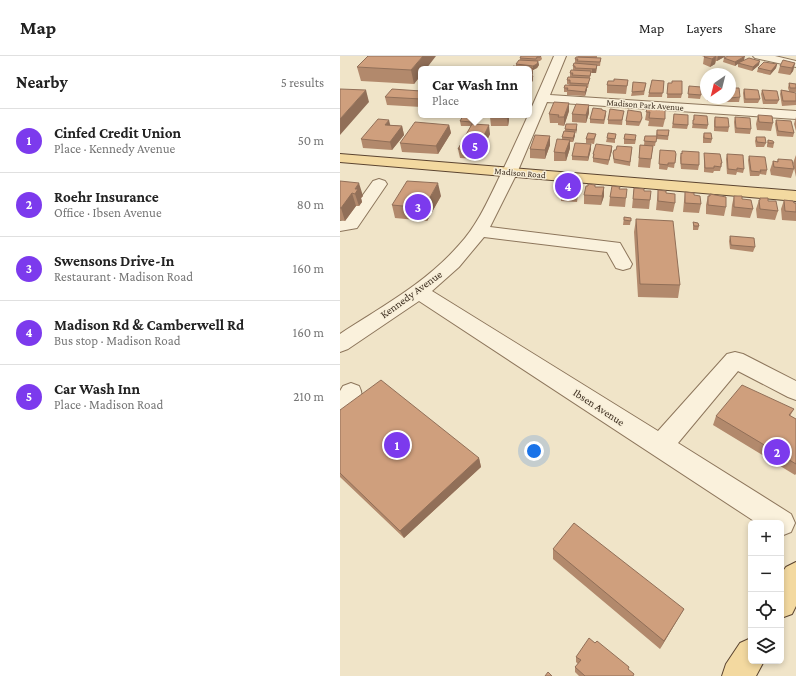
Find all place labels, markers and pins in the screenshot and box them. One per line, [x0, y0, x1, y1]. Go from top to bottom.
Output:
pin: 5 [462, 131, 488, 161]
pin: 4 [555, 171, 581, 201]
pin: 3 [405, 192, 431, 222]
pin: 1 [384, 430, 410, 460]
pin: 2 [764, 437, 790, 467]

